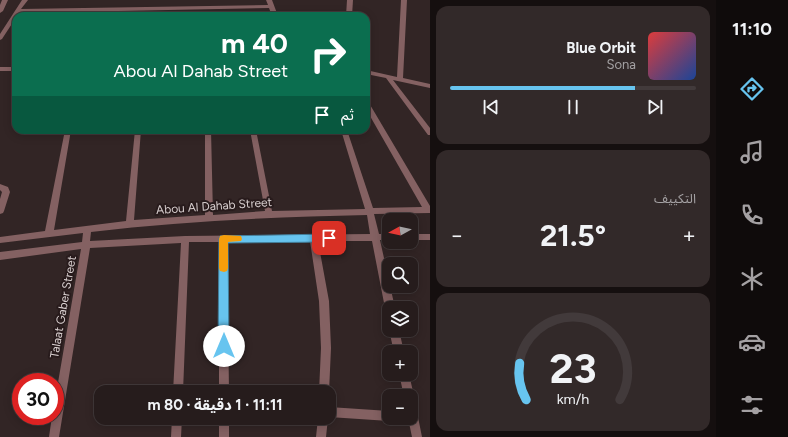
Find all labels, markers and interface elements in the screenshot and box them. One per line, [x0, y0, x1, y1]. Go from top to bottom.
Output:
text: 11:10 [732, 18, 772, 40]
text: 40 m [221, 26, 288, 60]
icon: right [302, 28, 354, 80]
text: Blue Orbit [566, 39, 636, 57]
text: Sona [607, 57, 636, 72]
text: Abou Al Dahab Street [114, 60, 288, 82]
icon: directions [738, 75, 766, 103]
icon: previous [480, 96, 502, 118]
icon: pause [562, 96, 584, 118]
icon: next [644, 96, 666, 118]
icon: arrive [311, 104, 333, 126]
text: ثم [341, 106, 354, 124]
icon: music [738, 138, 766, 166]
text: التكييف [654, 191, 696, 206]
street label: Abou Al Dahab Street [156, 195, 273, 217]
icon: phone [738, 201, 766, 229]
north arrow [382, 213, 418, 249]
map controls [382, 213, 418, 425]
text: 21.5° [540, 217, 606, 254]
pin [312, 221, 346, 255]
text: − [450, 222, 464, 249]
text: + [682, 222, 696, 249]
icon: arrive [318, 227, 340, 249]
street label: Talaat Gaber Street [47, 254, 79, 359]
button: search [382, 257, 418, 293]
icon: climate [738, 265, 766, 293]
button: layers [382, 301, 418, 337]
position arrow [203, 325, 245, 367]
icon: car [738, 328, 766, 356]
text: 23 [549, 343, 597, 393]
button: + [382, 345, 418, 381]
speed limit sign: 30 [12, 373, 64, 425]
button: − [382, 389, 418, 425]
text: km/h [557, 390, 589, 408]
icon: filters [738, 391, 766, 419]
text: 11:11 · 1 دقيقة · 80 m [147, 396, 283, 414]

